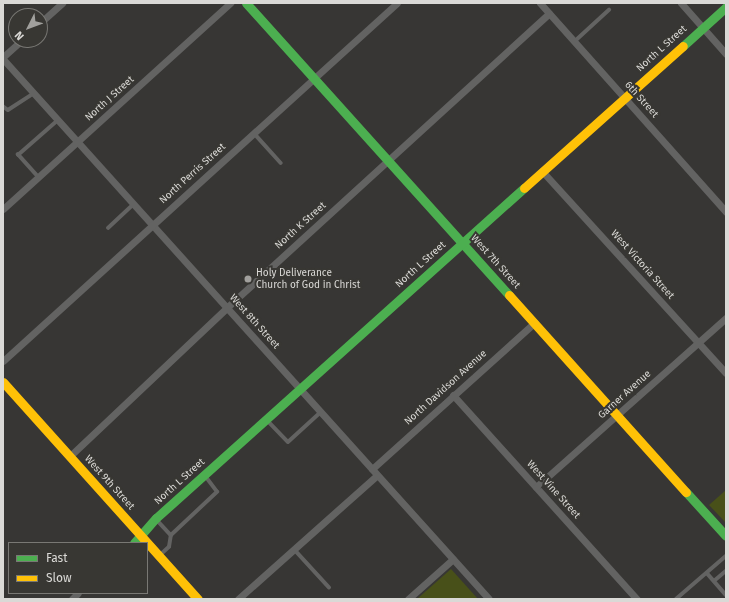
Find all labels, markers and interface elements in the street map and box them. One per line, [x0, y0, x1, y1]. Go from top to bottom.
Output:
north arrow [8, 8, 48, 48]
street label: North L Street [634, 23, 690, 75]
text: N [12, 29, 27, 43]
street label: North J Street [83, 74, 137, 124]
street label: 6th Street [622, 79, 660, 121]
street label: North Perris Street [158, 141, 228, 207]
street label: North K Street [273, 200, 329, 252]
street label: West Victoria Street [608, 228, 676, 302]
street label: West 7th Street [468, 233, 522, 291]
street label: North L Street [393, 239, 449, 291]
place label: Holy Deliverance Church of God in Christ [256, 267, 360, 290]
marker: Holy Deliverance Church of God in Christ [243, 274, 253, 284]
street label: West 8th Street [226, 292, 282, 352]
street label: North Davidson Avenue [403, 348, 489, 428]
street label: Garner Avenue [596, 368, 654, 422]
street label: West 9th Street [81, 453, 137, 513]
street label: North L Street [152, 456, 208, 508]
street label: West Vine Street [524, 458, 582, 522]
legend [8, 542, 148, 594]
text: Fast [46, 551, 68, 565]
text: Slow [46, 571, 72, 585]

